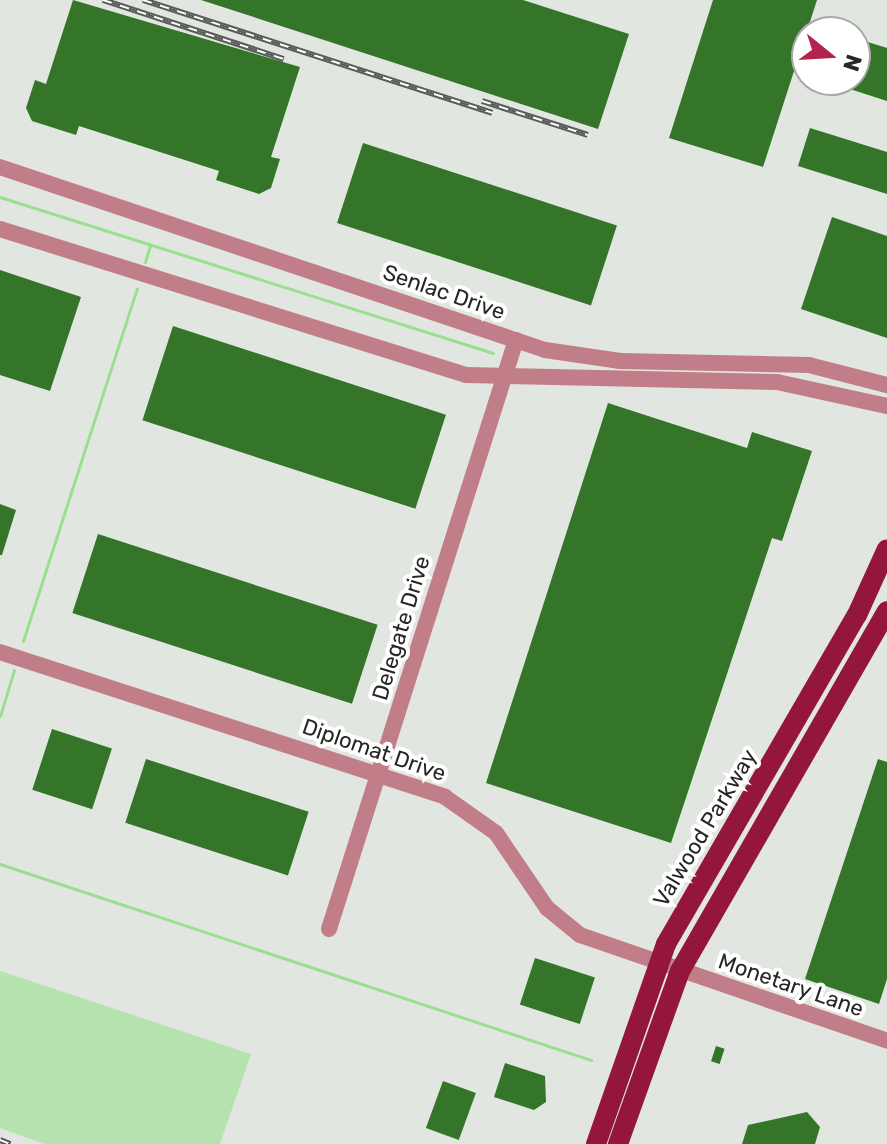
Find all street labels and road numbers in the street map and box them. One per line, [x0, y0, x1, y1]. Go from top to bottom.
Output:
street label: Senlac Drive [380, 259, 508, 325]
street label: Delegate Drive [367, 553, 435, 703]
street label: Diplomat Drive [299, 713, 449, 787]
street label: Valwood Parkway [648, 745, 762, 911]
street label: Monetary Lane [715, 948, 867, 1022]

